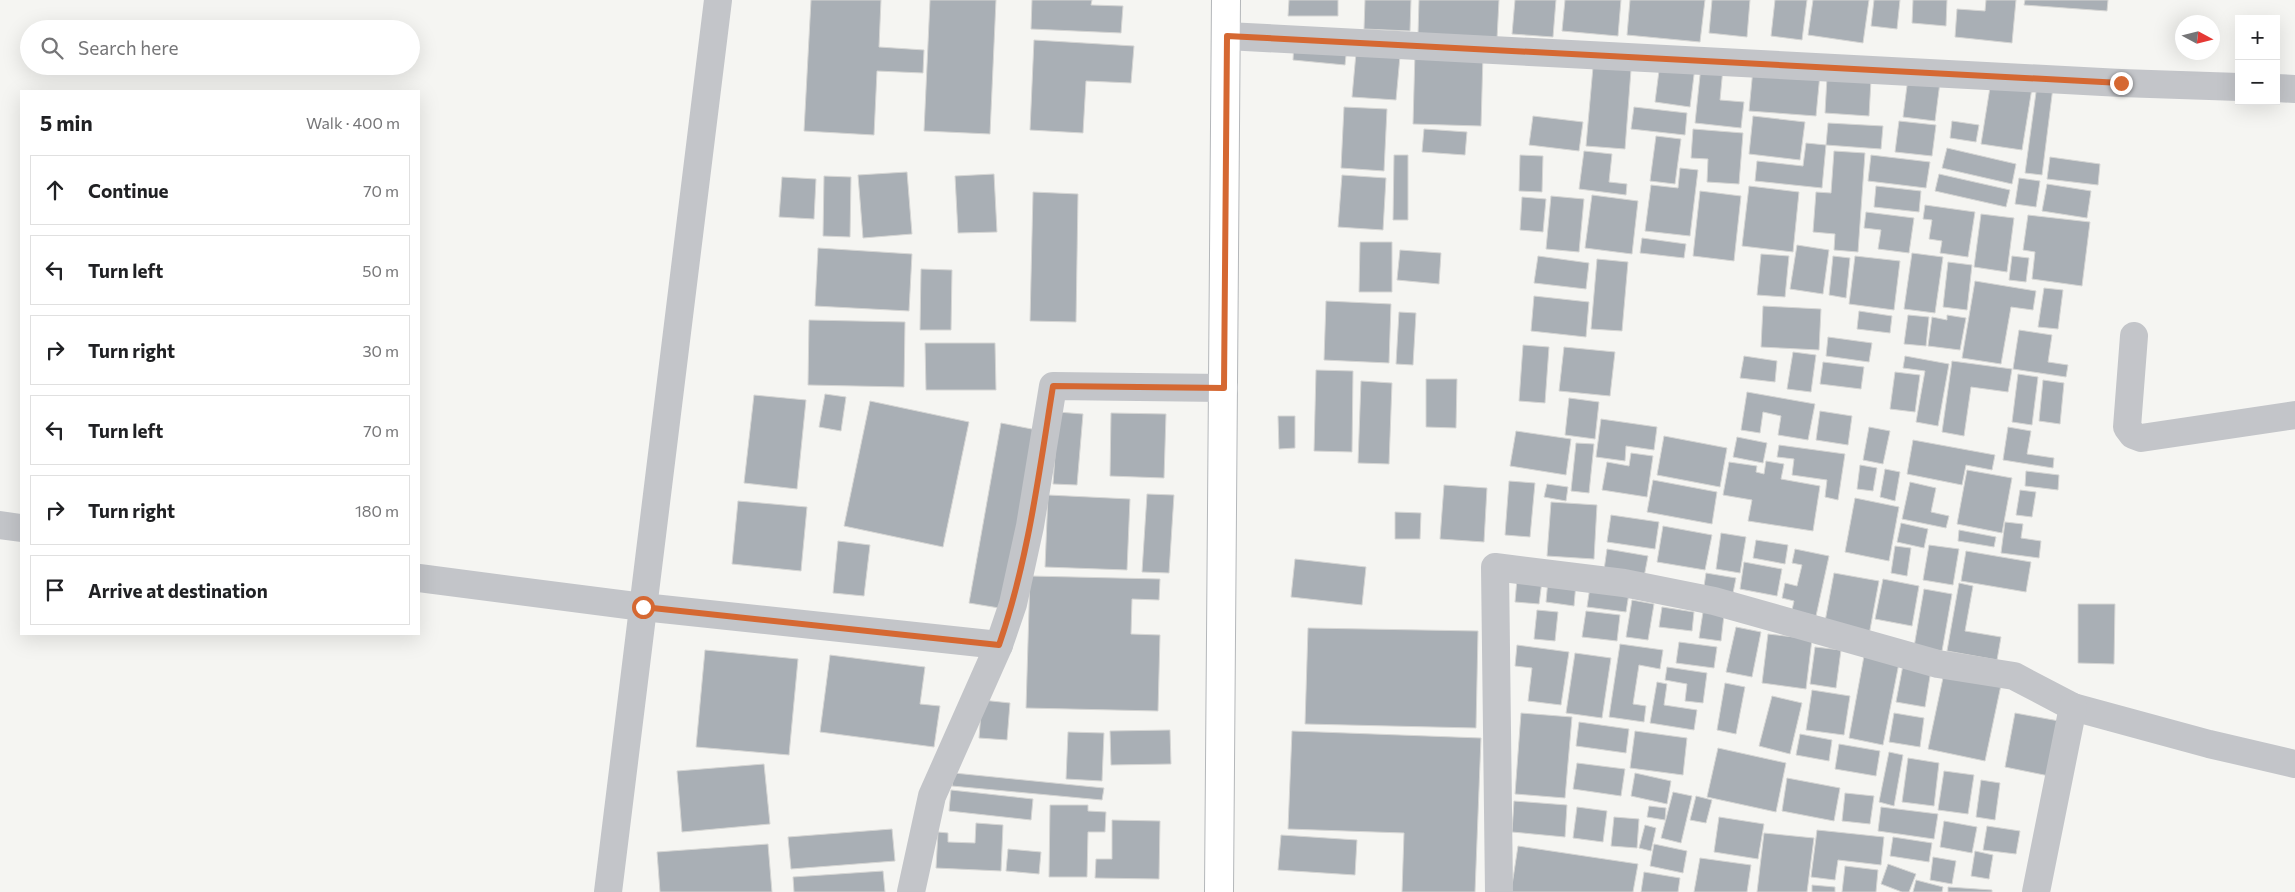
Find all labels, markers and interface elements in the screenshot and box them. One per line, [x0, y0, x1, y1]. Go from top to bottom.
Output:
north arrow [2175, 15, 2220, 60]
map controls [2235, 15, 2280, 105]
button: + [2235, 15, 2280, 60]
search box [20, 20, 420, 75]
icon: search [38, 34, 66, 62]
text: Search here [78, 36, 178, 59]
button: − [2235, 60, 2280, 105]
route end [2110, 72, 2133, 95]
text: 5 min [40, 110, 93, 135]
text: Walk · 400 m [306, 113, 400, 132]
icon: ahead [41, 176, 69, 204]
text: Continue [88, 179, 168, 202]
text: 70 m [363, 181, 399, 200]
icon: left [41, 256, 69, 284]
text: Turn left [88, 259, 163, 282]
text: 50 m [362, 261, 399, 280]
icon: right [41, 336, 69, 364]
text: Turn right [88, 339, 175, 362]
text: 30 m [362, 341, 399, 360]
icon: left [41, 416, 69, 444]
text: Turn left [88, 419, 163, 442]
text: 70 m [363, 421, 399, 440]
icon: right [41, 496, 69, 524]
text: Turn right [88, 499, 175, 522]
text: 180 m [355, 501, 399, 520]
icon: arrive [41, 576, 69, 604]
text: Arrive at destination [88, 579, 268, 602]
route start [632, 596, 655, 619]

